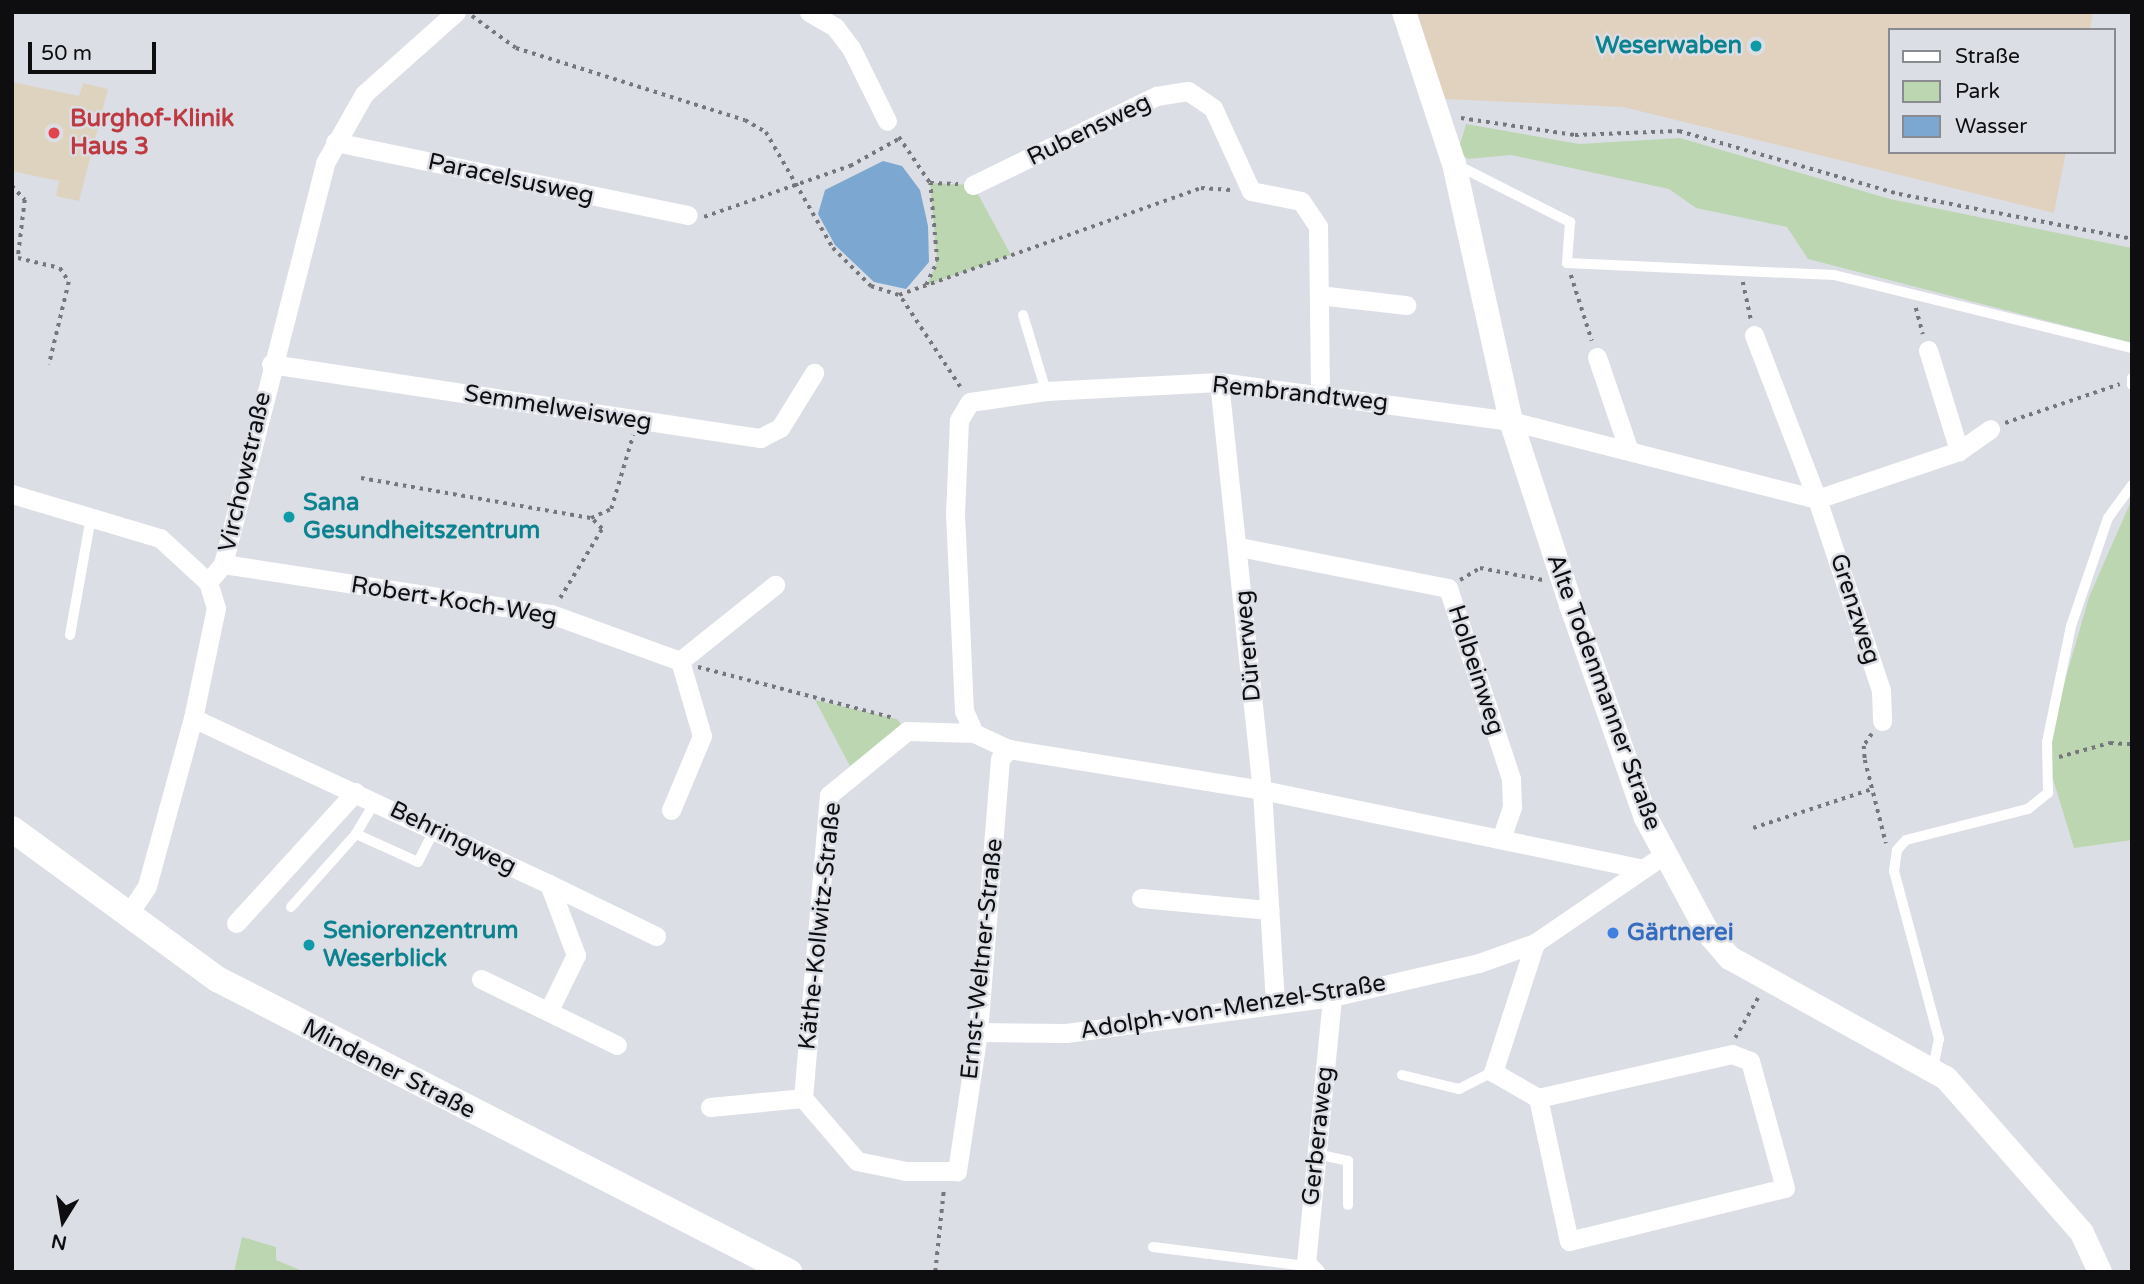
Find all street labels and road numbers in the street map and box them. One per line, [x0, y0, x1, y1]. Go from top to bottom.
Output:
street label: Rubensweg [1022, 88, 1156, 172]
street label: Paracelsusweg [425, 147, 597, 211]
street label: Rembrandtweg [1211, 370, 1389, 418]
street label: Semmelweisweg [462, 379, 654, 437]
street label: Virchowstraße [213, 389, 277, 555]
street label: Alte Todenmanner Straße [1541, 550, 1667, 834]
street label: Grenzweg [1824, 550, 1886, 668]
street label: Robert-Koch-Weg [349, 570, 559, 632]
street label: Dürerweg [1229, 589, 1267, 703]
street label: Holbeinweg [1441, 601, 1511, 739]
street label: Behringweg [385, 795, 521, 881]
street label: Käthe-Kollwitz-Straße [793, 801, 847, 1051]
street label: Ernst-Weltner-Straße [955, 837, 1009, 1081]
street label: Adolph-von-Menzel-Straße [1078, 969, 1388, 1045]
street label: Mindener Straße [298, 1013, 480, 1125]
street label: Gerberaweg [1296, 1065, 1340, 1207]

